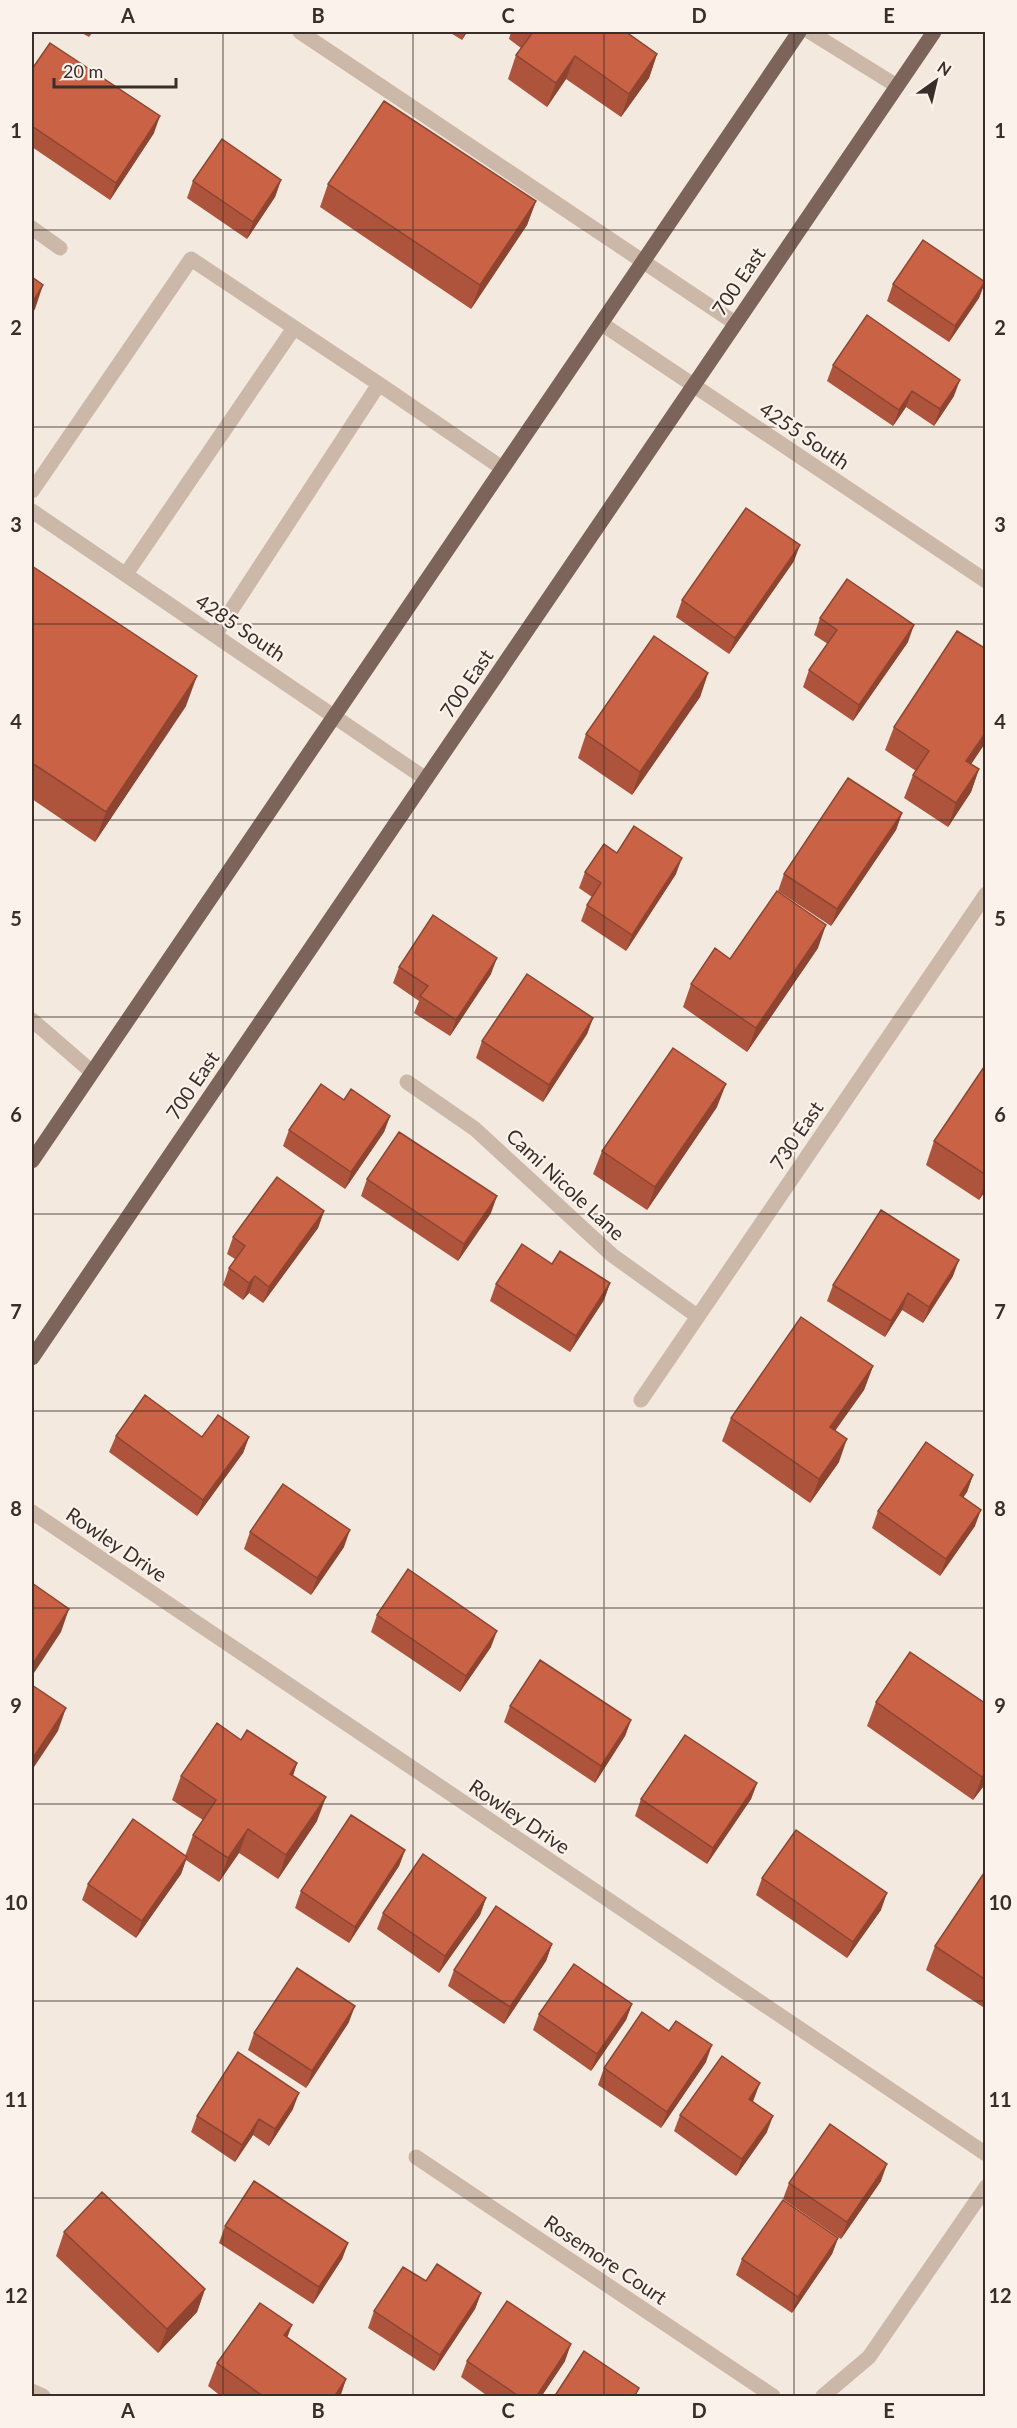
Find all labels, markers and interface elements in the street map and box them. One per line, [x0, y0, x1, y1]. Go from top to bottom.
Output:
text: A [120, 3, 135, 27]
text: B [311, 3, 325, 27]
text: C [501, 3, 515, 27]
text: D [691, 3, 707, 27]
text: E [883, 3, 895, 27]
scale bar [54, 51, 176, 89]
north arrow [906, 51, 966, 111]
text: N [934, 57, 955, 79]
text: 20 m [63, 60, 103, 82]
text: 1 [10, 118, 22, 142]
text: 1 [994, 118, 1006, 142]
street label: 700 East [706, 242, 770, 320]
text: 2 [10, 315, 22, 339]
text: 2 [994, 315, 1006, 339]
street label: 4255 South [756, 396, 854, 474]
text: 3 [10, 512, 22, 536]
text: 3 [994, 512, 1006, 536]
street label: 4285 South [192, 588, 290, 666]
street label: 700 East [434, 644, 498, 722]
text: 4 [10, 709, 22, 733]
text: 4 [994, 709, 1006, 733]
text: 5 [10, 906, 22, 930]
text: 5 [994, 906, 1006, 930]
street label: 700 East [160, 1046, 224, 1124]
street label: 730 East [764, 1096, 828, 1174]
text: 6 [10, 1102, 22, 1126]
text: 6 [994, 1102, 1006, 1126]
street label: Cami Nicole Lane [502, 1123, 630, 1245]
text: 7 [10, 1299, 22, 1323]
text: 7 [994, 1299, 1006, 1323]
text: 8 [10, 1496, 22, 1520]
text: 8 [994, 1496, 1006, 1520]
street label: Rowley Drive [62, 1502, 172, 1586]
text: 9 [10, 1693, 22, 1717]
text: 9 [994, 1693, 1006, 1717]
street label: Rowley Drive [465, 1774, 575, 1858]
text: 10 [4, 1890, 28, 1914]
text: 10 [988, 1890, 1012, 1914]
text: 11 [4, 2087, 28, 2111]
text: 11 [988, 2087, 1012, 2111]
street label: Rosemore Court [540, 2209, 672, 2309]
text: 12 [4, 2283, 28, 2307]
text: 12 [988, 2283, 1012, 2307]
text: A [120, 2398, 135, 2422]
text: B [311, 2398, 325, 2422]
text: C [501, 2398, 515, 2422]
text: D [691, 2398, 707, 2422]
text: E [883, 2398, 895, 2422]

